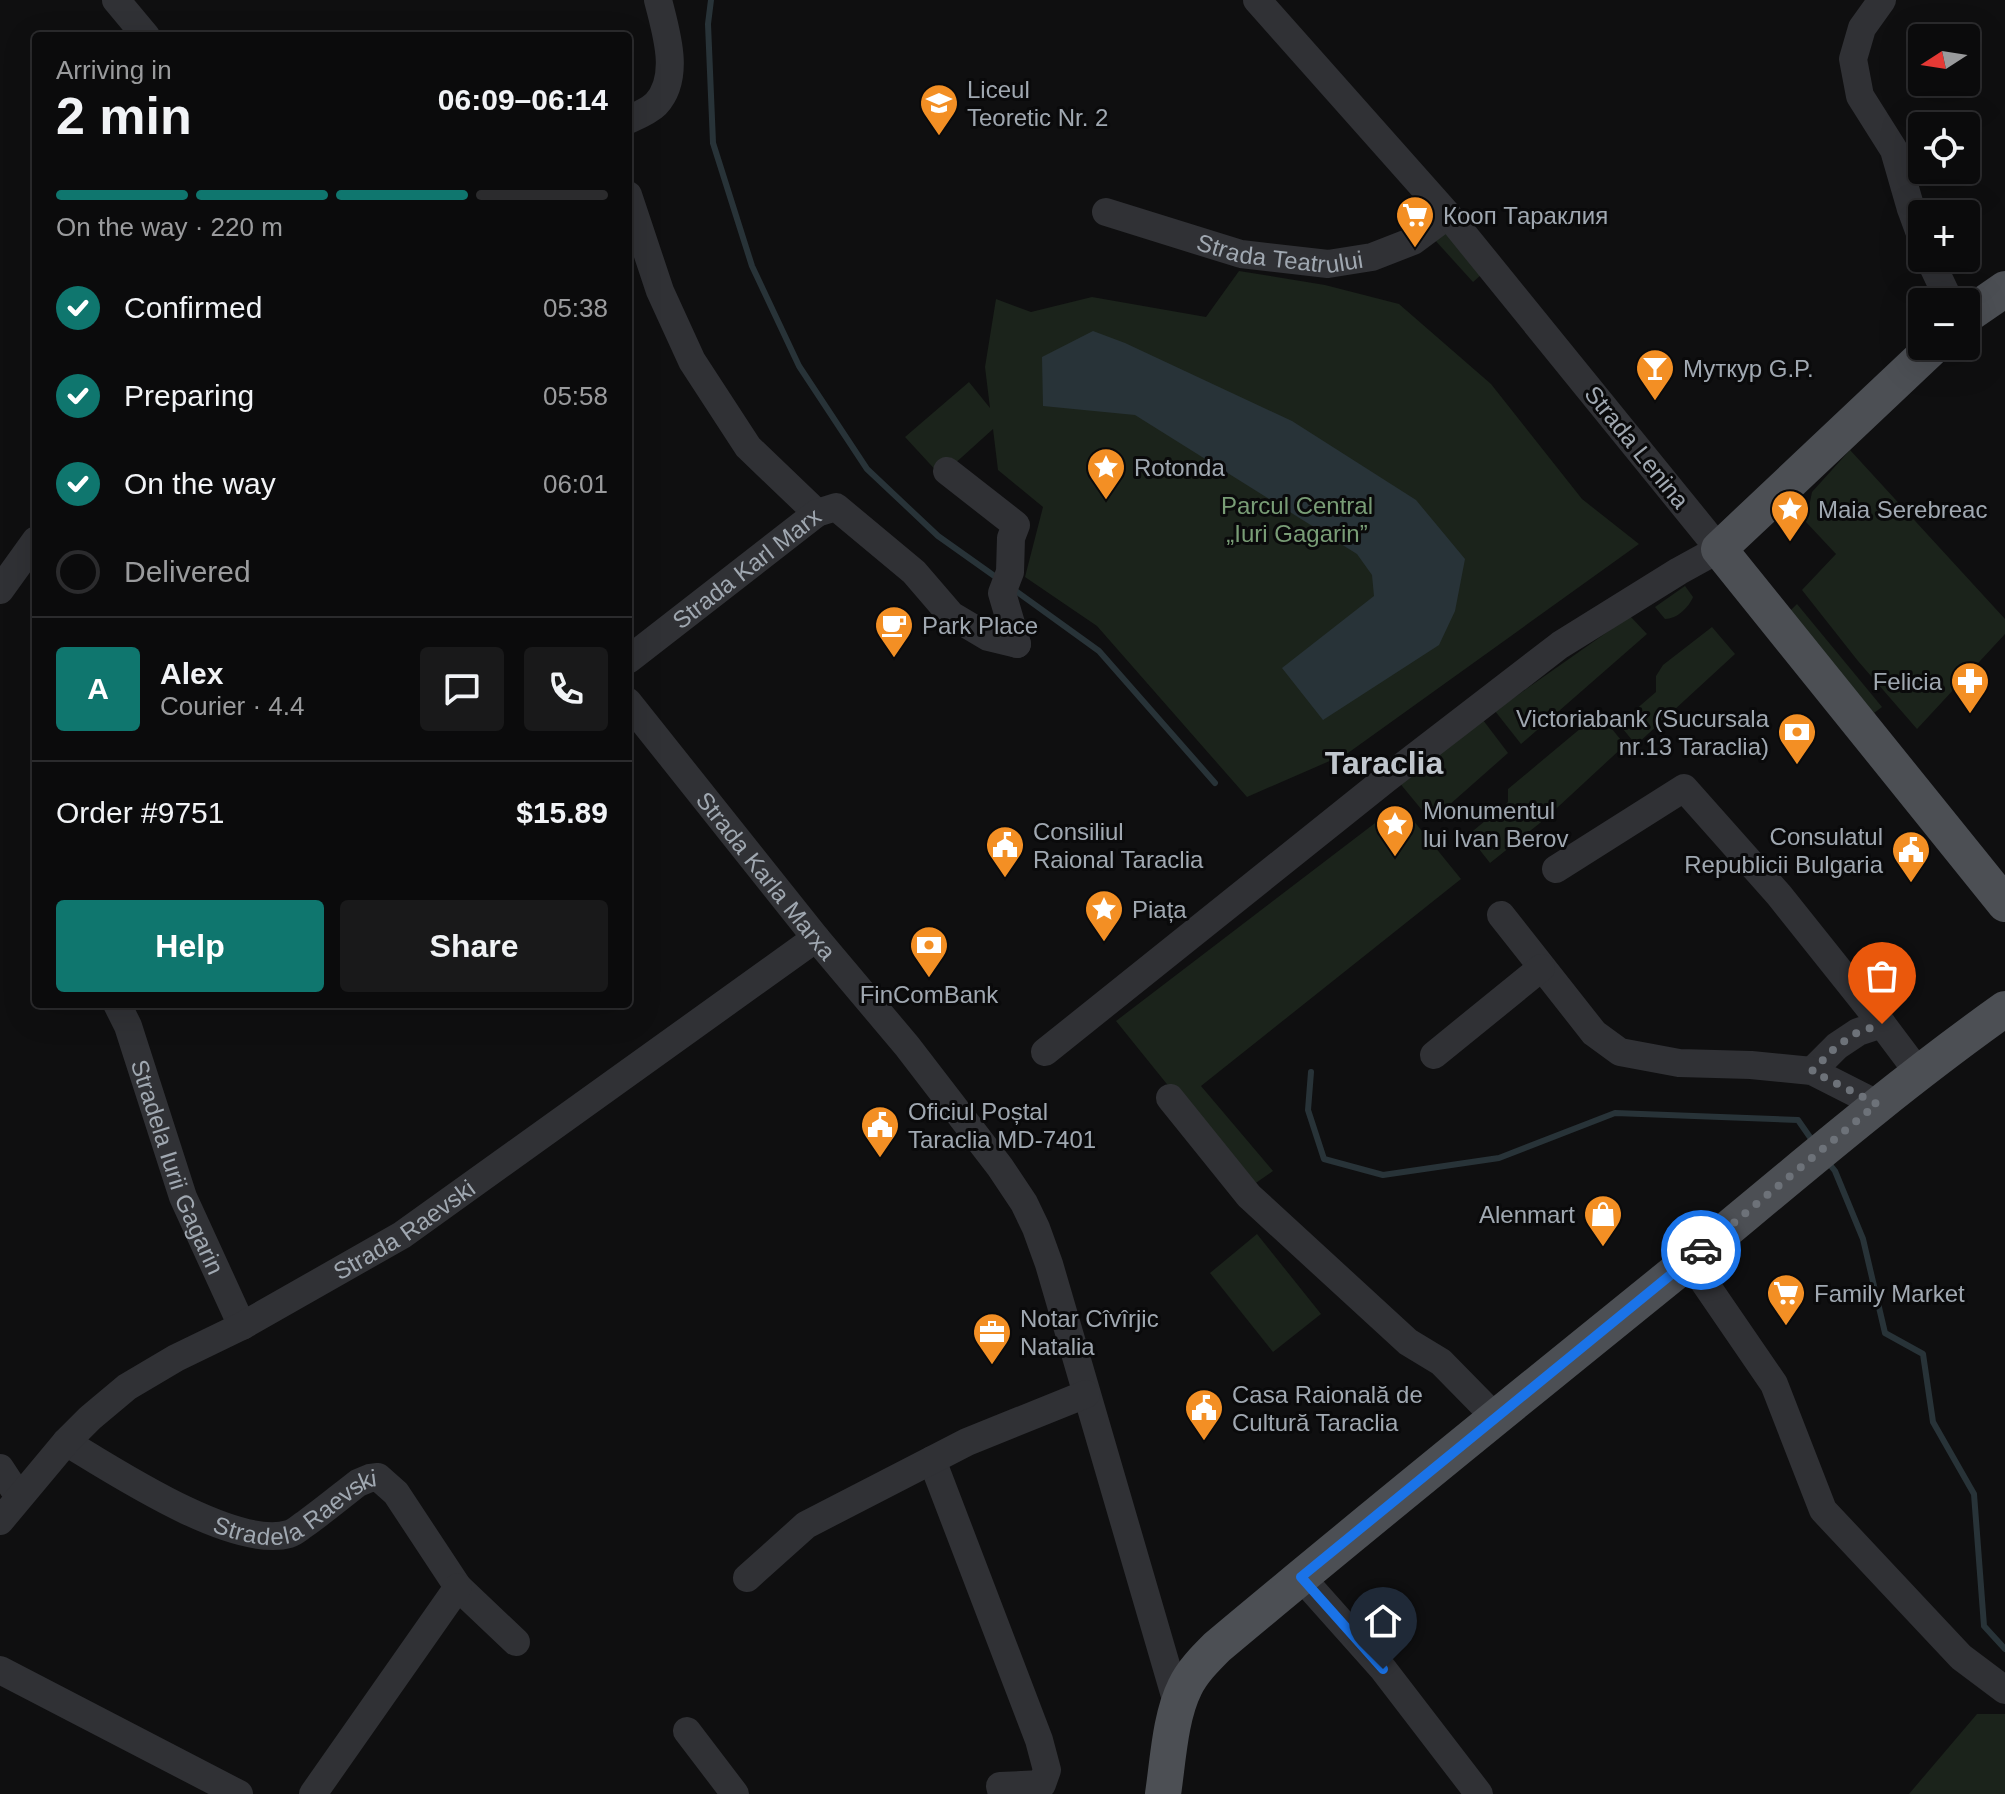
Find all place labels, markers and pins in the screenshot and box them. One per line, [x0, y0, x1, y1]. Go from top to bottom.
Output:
place label: Liceul Teoretic Nr. 2 [967, 76, 1108, 131]
school or university icon: Liceul Teoretic Nr. 2 [918, 82, 960, 137]
supermarket icon: Кооп Тараклия [1394, 194, 1436, 249]
place label: Кооп Тараклия [1443, 202, 1608, 229]
bar icon: Муткур G.P. [1634, 347, 1676, 402]
place label: Муткур G.P. [1683, 355, 1814, 382]
place icon: Rotonda [1085, 446, 1127, 501]
place label: Rotonda [1134, 454, 1225, 481]
place icon: Maia Serebreac [1769, 488, 1811, 543]
place label: Maia Serebreac [1818, 496, 1987, 523]
cafe icon: Park Place [873, 604, 915, 659]
place label: Park Place [922, 612, 1038, 639]
pharmacy icon: Felicia [1949, 660, 1991, 715]
place label: Felicia [1873, 668, 1943, 695]
place label: Victoriabank (Sucursala nr.13 Taraclia) [1516, 705, 1770, 760]
bank icon: Victoriabank (Sucursala nr.13 Taraclia) [1776, 711, 1818, 766]
place label: Monumentul lui Ivan Berov [1423, 797, 1568, 852]
place icon: Monumentul lui Ivan Berov [1374, 803, 1416, 858]
place label: Consiliul Raional Taraclia [1033, 818, 1204, 873]
place label: Consulatul Republicii Bulgaria [1684, 823, 1884, 878]
public building icon: Consiliul Raional Taraclia [984, 824, 1026, 879]
public building icon: Consulatul Republicii Bulgaria [1890, 829, 1932, 884]
place icon: Piața [1083, 888, 1125, 943]
place label: Piața [1132, 896, 1187, 923]
bank icon: FinComBank [908, 924, 950, 979]
pin [1848, 942, 1916, 1024]
place label: FinComBank [860, 981, 999, 1008]
place label: Oficiul Poștal Taraclia MD-7401 [908, 1098, 1096, 1153]
public building icon: Oficiul Poștal Taraclia MD-7401 [859, 1104, 901, 1159]
shop icon: Alenmart [1582, 1193, 1624, 1248]
place label: Alenmart [1479, 1201, 1575, 1228]
supermarket icon: Family Market [1765, 1272, 1807, 1327]
place label: Family Market [1814, 1280, 1965, 1307]
place label: Notar Cîvîrjic Natalia [1020, 1305, 1159, 1360]
office icon: Notar Cîvîrjic Natalia [971, 1311, 1013, 1366]
place label: Casa Raională de Cultură Taraclia [1232, 1381, 1423, 1436]
public building icon: Casa Raională de Cultură Taraclia [1183, 1387, 1225, 1442]
pin [1349, 1587, 1417, 1669]

